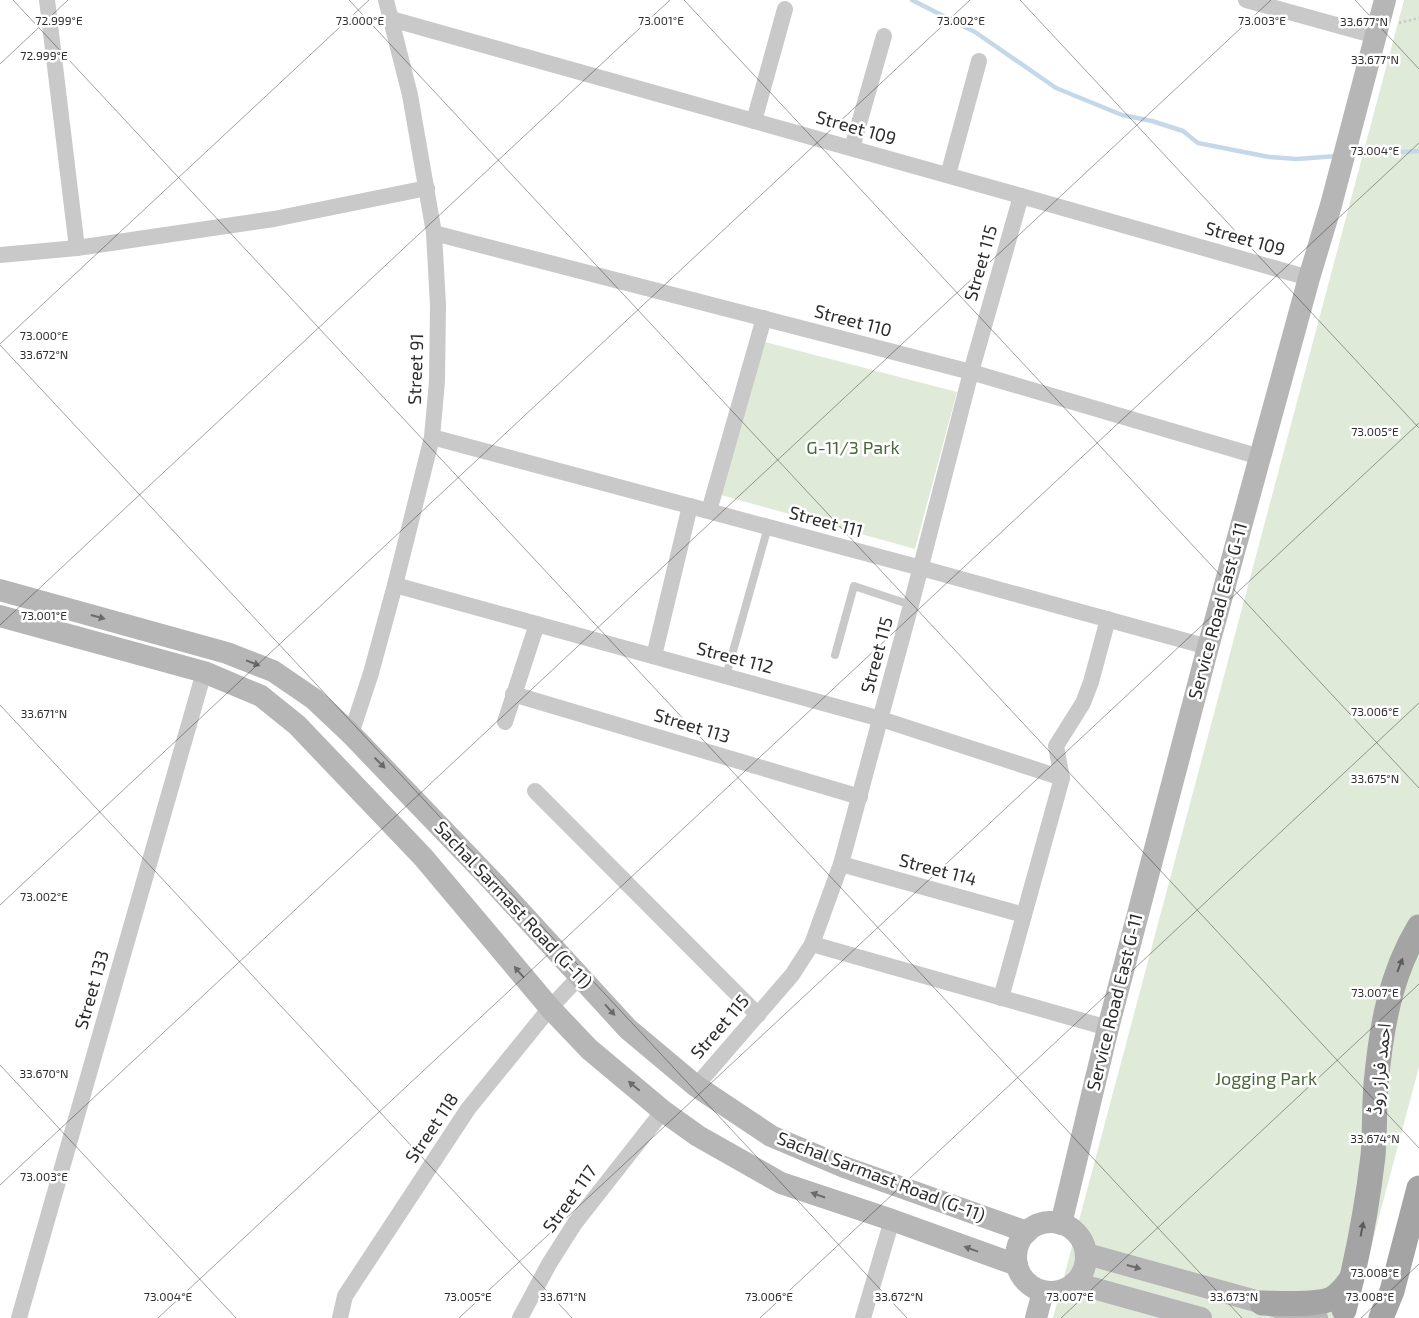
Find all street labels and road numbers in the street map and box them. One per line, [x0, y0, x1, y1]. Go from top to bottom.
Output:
street label: Street 109 [814, 105, 899, 149]
street label: Street 109 [1203, 216, 1288, 260]
street label: Street 115 [959, 222, 1001, 303]
street label: Street 110 [812, 299, 894, 341]
street label: Street 91 [403, 333, 427, 405]
street label: Street 111 [787, 501, 866, 541]
street label: Service Road East G-11 [1183, 520, 1251, 701]
street label: Street 115 [855, 614, 897, 695]
street label: Street 112 [695, 636, 776, 678]
street label: Street 113 [652, 703, 733, 747]
street label: Sachal Sarmast Road (G-11) [430, 816, 597, 993]
street label: Street 114 [897, 848, 979, 890]
street label: Service Road East G-11 [1081, 911, 1147, 1093]
street label: Street 133 [69, 948, 113, 1032]
street label: Street 115 [685, 990, 753, 1063]
street label: احمد فراز روڈ [1363, 1022, 1396, 1116]
street label: Street 118 [400, 1088, 462, 1166]
street label: Sachal Sarmast Road (G-11) [774, 1126, 989, 1226]
street label: Street 117 [537, 1161, 601, 1236]

